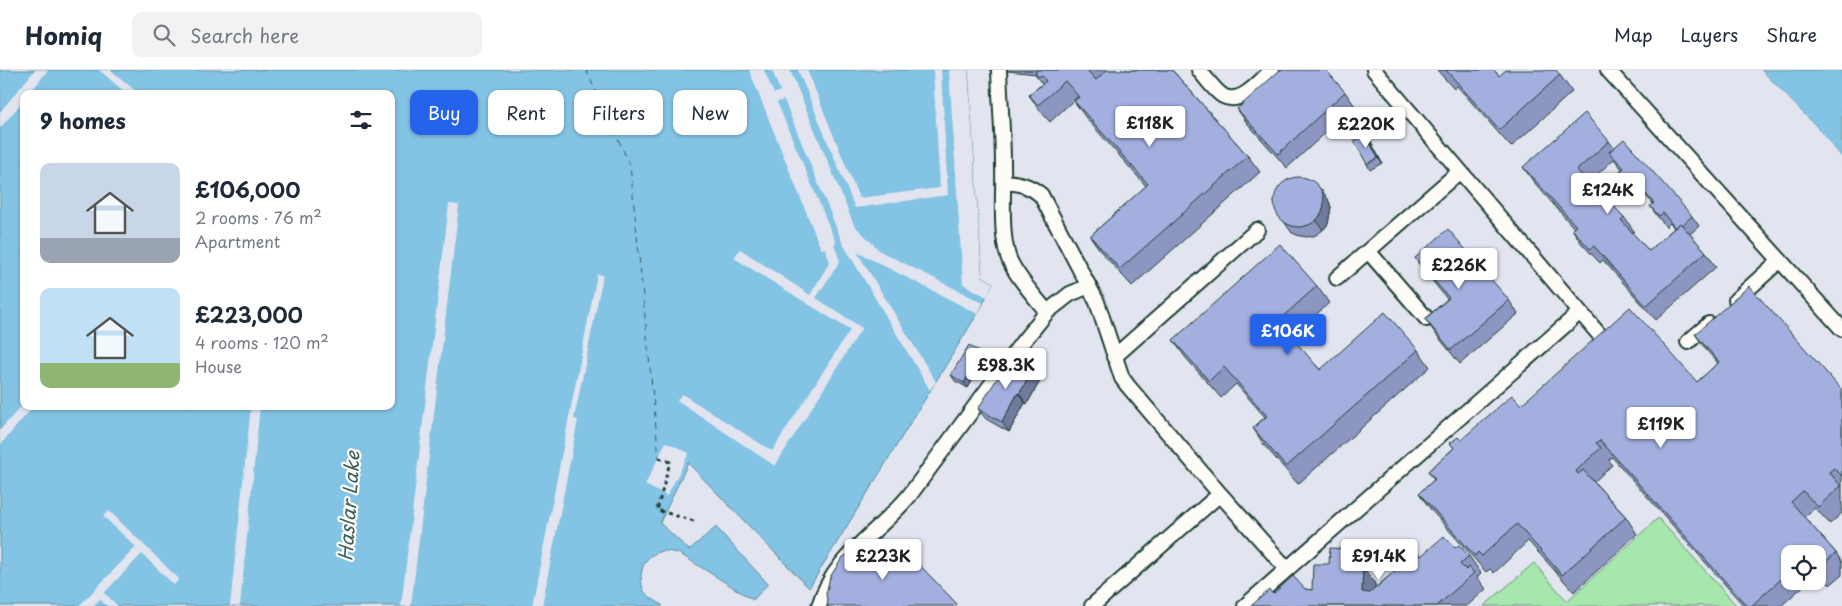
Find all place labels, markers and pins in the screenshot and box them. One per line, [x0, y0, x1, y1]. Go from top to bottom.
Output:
pin: £118K [1115, 106, 1185, 148]
pin: £220K [1331, 106, 1401, 149]
pin: £124K [1573, 172, 1643, 215]
pin: £226K [1424, 248, 1494, 290]
pin: £106K [1253, 314, 1323, 356]
pin: £98.3K [965, 348, 1047, 390]
pin: £119K [1626, 406, 1696, 449]
pin: £223K [848, 538, 918, 581]
pin: £91.4K [1338, 538, 1420, 581]

